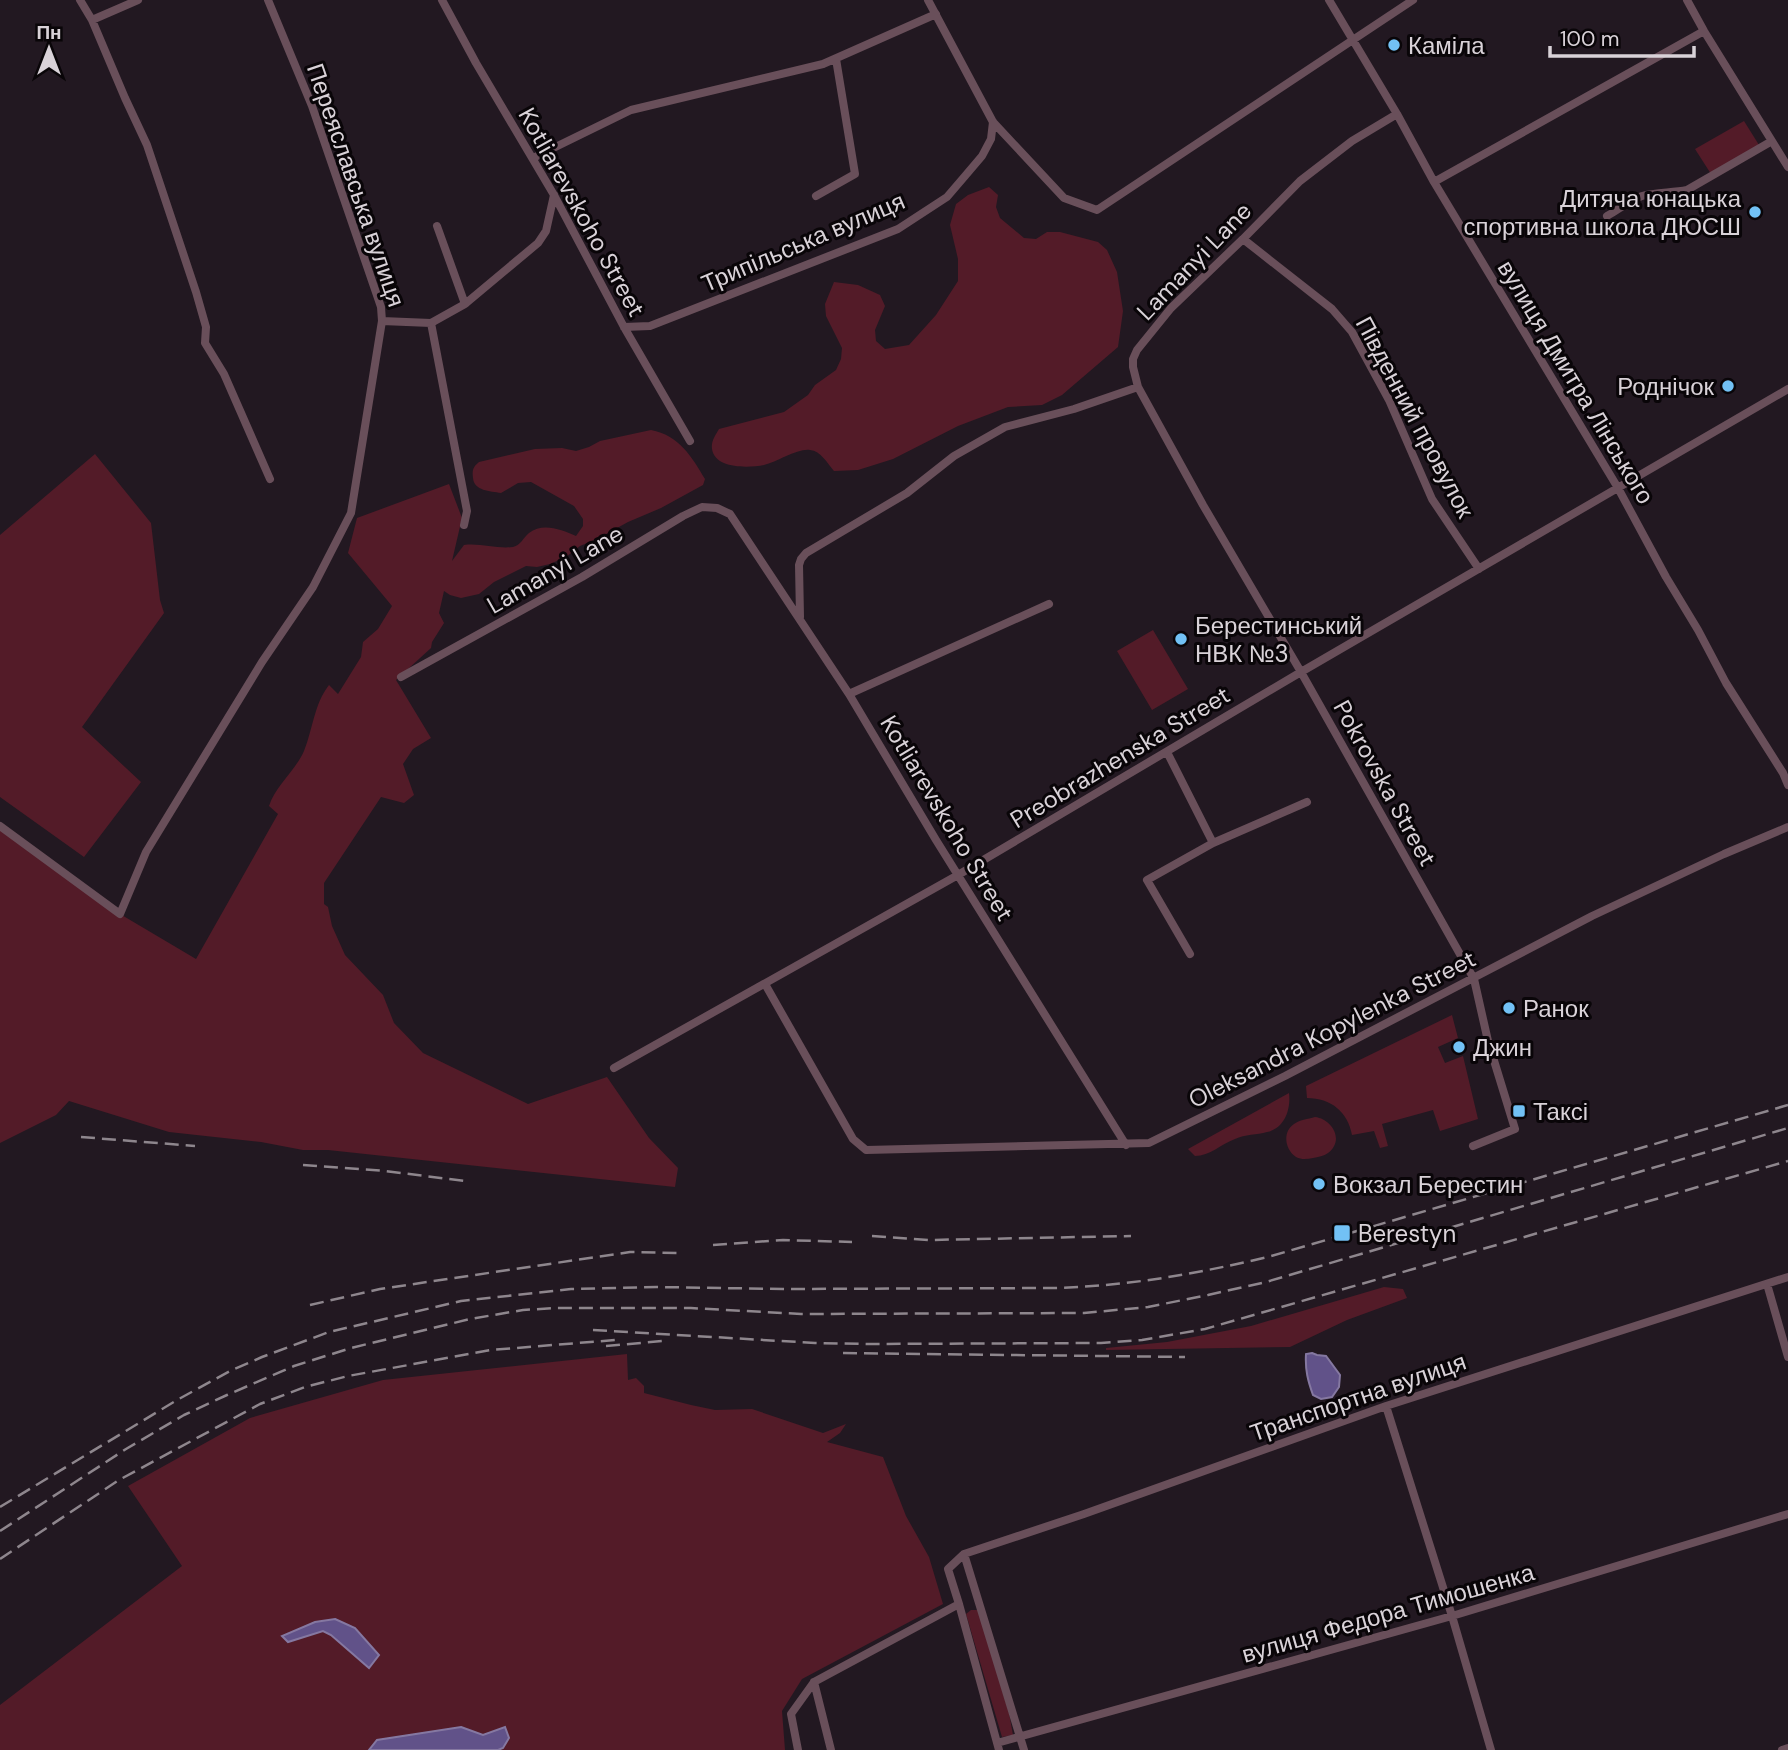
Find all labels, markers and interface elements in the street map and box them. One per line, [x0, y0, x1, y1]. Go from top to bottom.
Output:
north arrow [14, 14, 84, 84]
scale bar [1550, 14, 1694, 58]
text: Пн [36, 20, 62, 45]
text: 100 m [1560, 25, 1620, 53]
place label: Каміла [1408, 30, 1485, 61]
marker: Каміла [1386, 37, 1402, 53]
street label: Переяславська вулиця [300, 59, 412, 311]
street label: Kotliarevskoho Street [512, 102, 652, 322]
place label: Дитяча юнацька спортивна школа ДЮСШ [1464, 183, 1742, 242]
street label: Трипільська вулиця [697, 185, 909, 299]
street label: Lamanyi Lane [1130, 196, 1258, 326]
marker: Дитяча юнацька спортивна школа ДЮСШ [1747, 204, 1763, 220]
street label: вулиця Дмитра Лінського [1491, 254, 1661, 510]
street label: Південний провулок [1349, 311, 1481, 523]
place label: Роднічок [1617, 371, 1714, 402]
marker: Роднічок [1720, 378, 1736, 394]
street label: Lamanyi Lane [481, 518, 629, 620]
place label: Берестинський НВК №3 [1195, 610, 1362, 669]
marker: Берестинський НВК №3 [1173, 631, 1189, 647]
street label: Preobrazhenska Street [1004, 679, 1236, 835]
street label: Pokrovska Street [1327, 695, 1443, 871]
street label: Kotliarevskoho Street [873, 710, 1021, 926]
street label: Oleksandra Kopylenka Street [1183, 943, 1481, 1115]
place label: Ранок [1523, 993, 1589, 1024]
marker: Ранок [1501, 1000, 1517, 1016]
place label: Джин [1473, 1032, 1532, 1063]
marker: Джин [1451, 1039, 1467, 1055]
place label: Таксі [1533, 1096, 1588, 1127]
marker: Таксі [1511, 1103, 1527, 1119]
place label: Вокзал Берестин [1333, 1169, 1523, 1200]
marker: Вокзал Берестин [1311, 1176, 1327, 1192]
place label: Berestyn [1358, 1218, 1456, 1249]
marker: Berestyn [1332, 1223, 1352, 1243]
street label: Транспортна вулиця [1246, 1346, 1470, 1448]
street label: вулиця Федора Тимошенка [1238, 1556, 1538, 1670]

